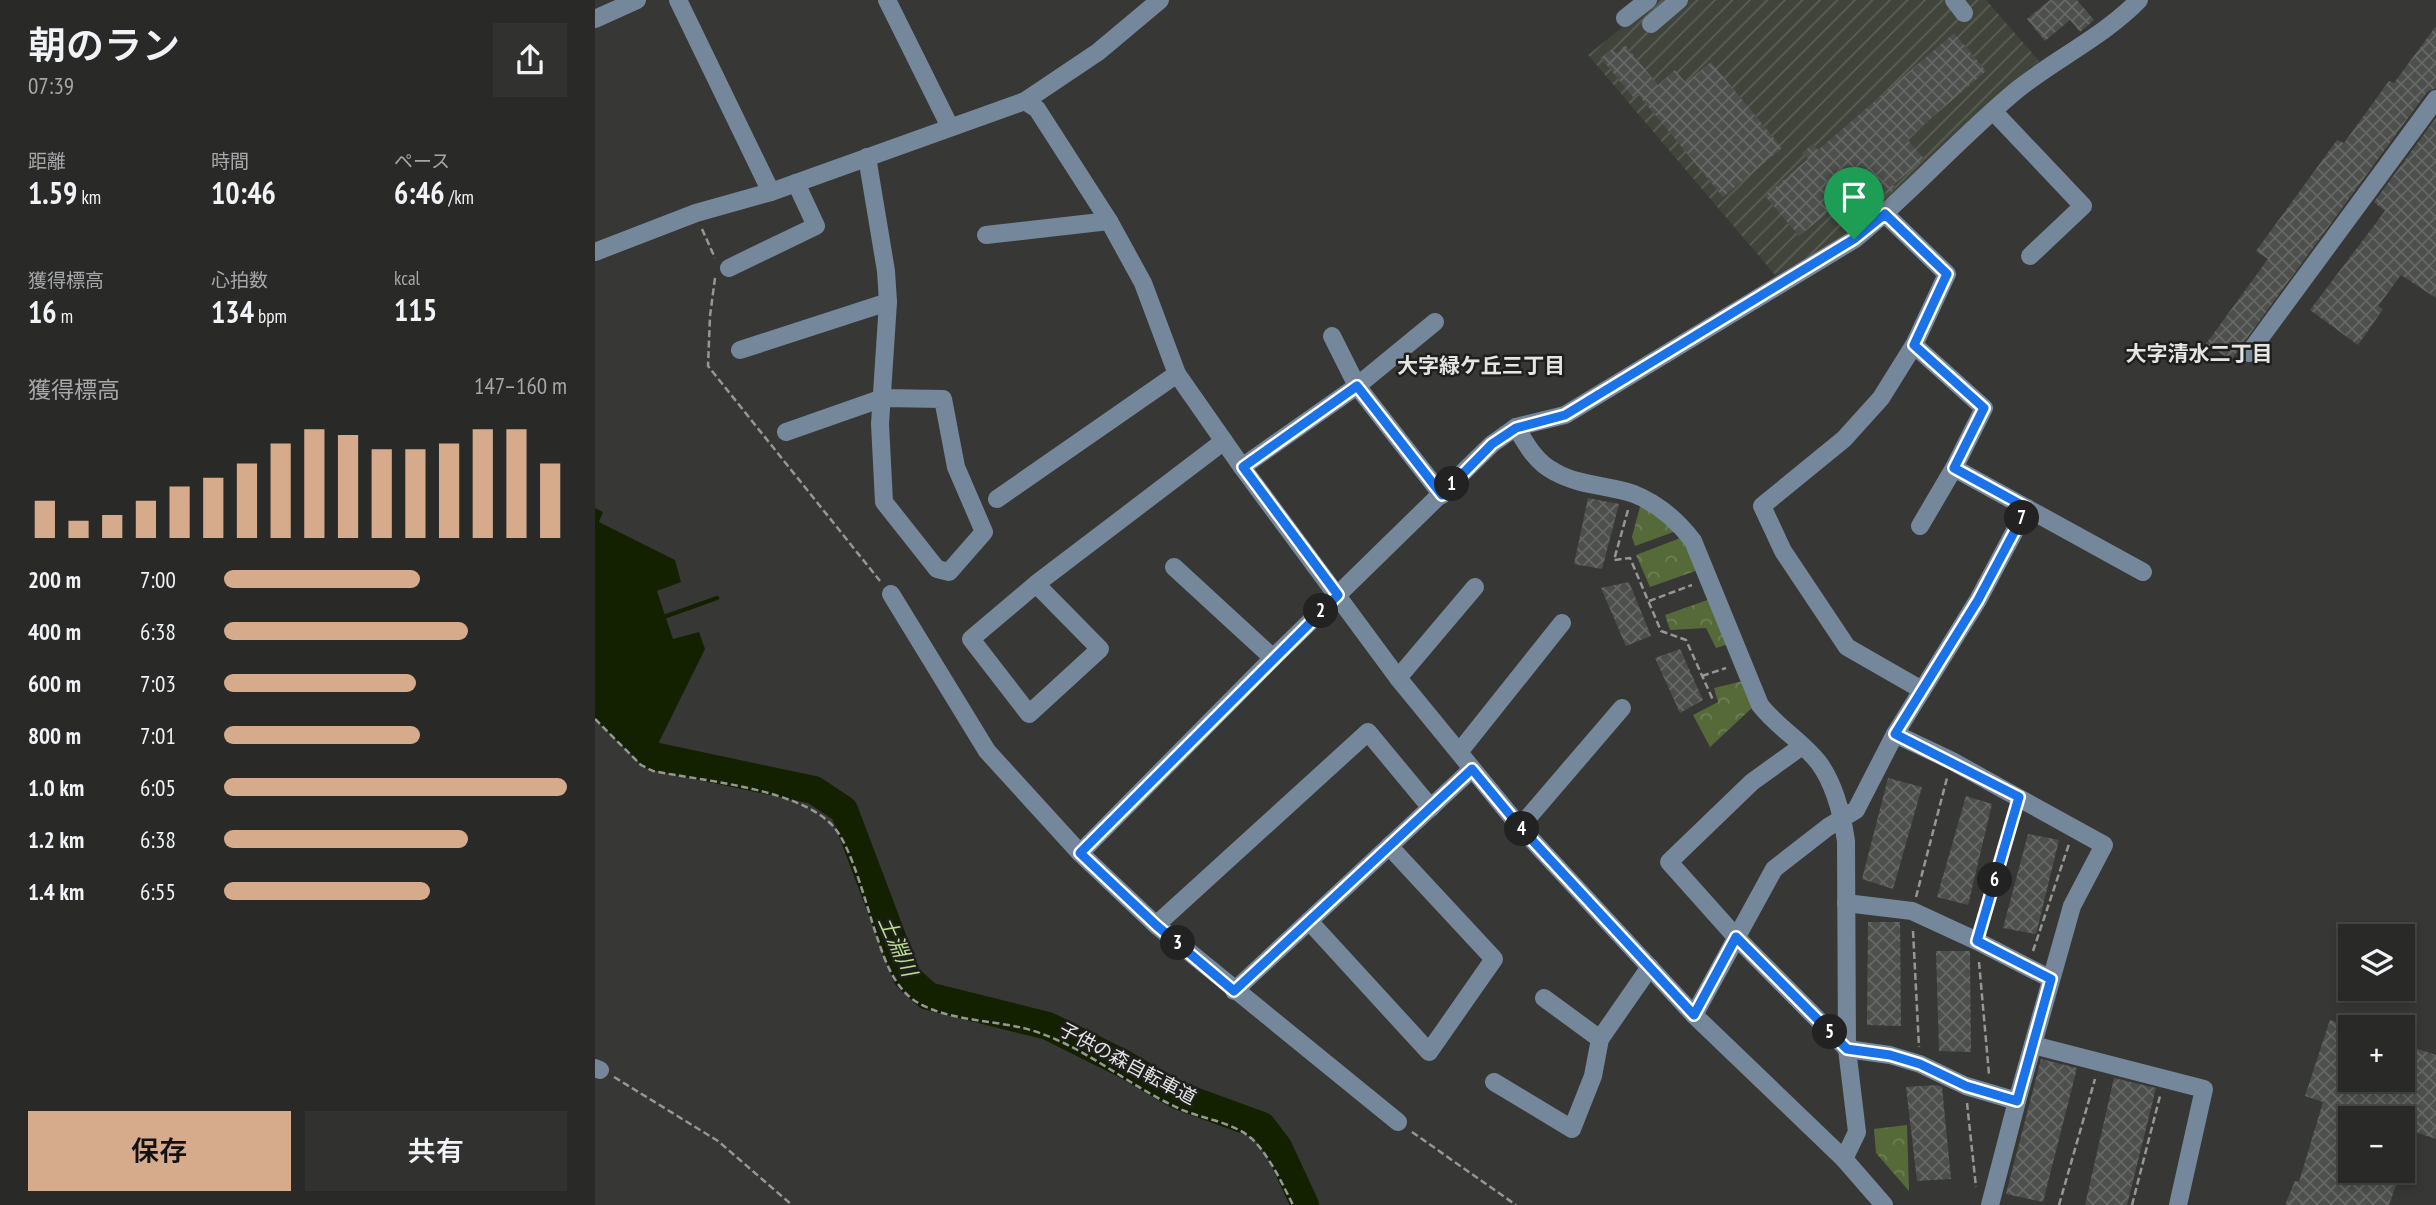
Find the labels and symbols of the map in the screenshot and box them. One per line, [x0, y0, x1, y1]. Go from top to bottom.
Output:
pin [1824, 167, 1884, 239]
district label: 大字清水二丁目 [2126, 340, 2273, 367]
district label: 大字緑ケ丘三丁目 [1397, 352, 1565, 379]
pin: 1 [1435, 466, 1469, 502]
pin: 7 [2005, 500, 2039, 536]
pin: 2 [1303, 594, 1339, 628]
pin: 4 [1504, 812, 1539, 846]
pin: 6 [1977, 862, 2013, 898]
water label: 土淵川 [873, 912, 924, 982]
pin: 3 [1161, 926, 1195, 960]
pin: 5 [1813, 1014, 1847, 1050]
street label: 子供の森自転車道 [1055, 1017, 1201, 1109]

